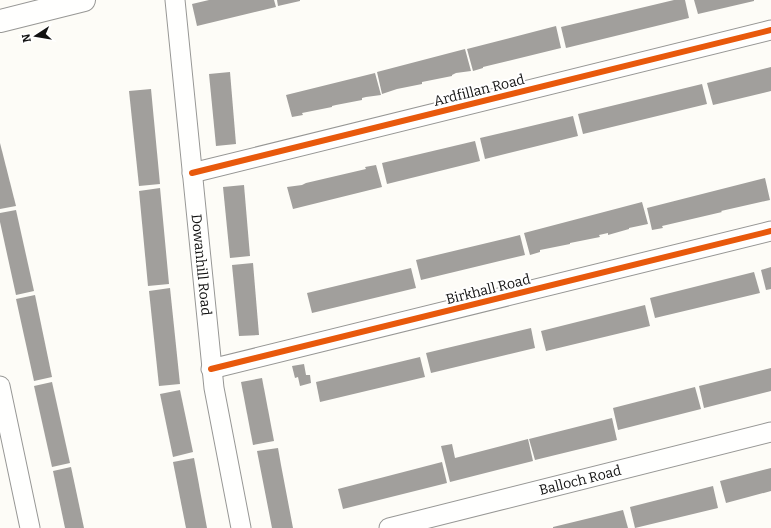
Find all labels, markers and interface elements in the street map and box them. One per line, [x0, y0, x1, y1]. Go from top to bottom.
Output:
north arrow [16, 16, 56, 56]
text: N [19, 32, 34, 43]
street label: Ardfillan Road [432, 71, 526, 110]
street label: Dowanhill Road [188, 213, 215, 316]
street label: Birkhall Road [444, 271, 532, 308]
street label: Balloch Road [537, 462, 623, 499]

